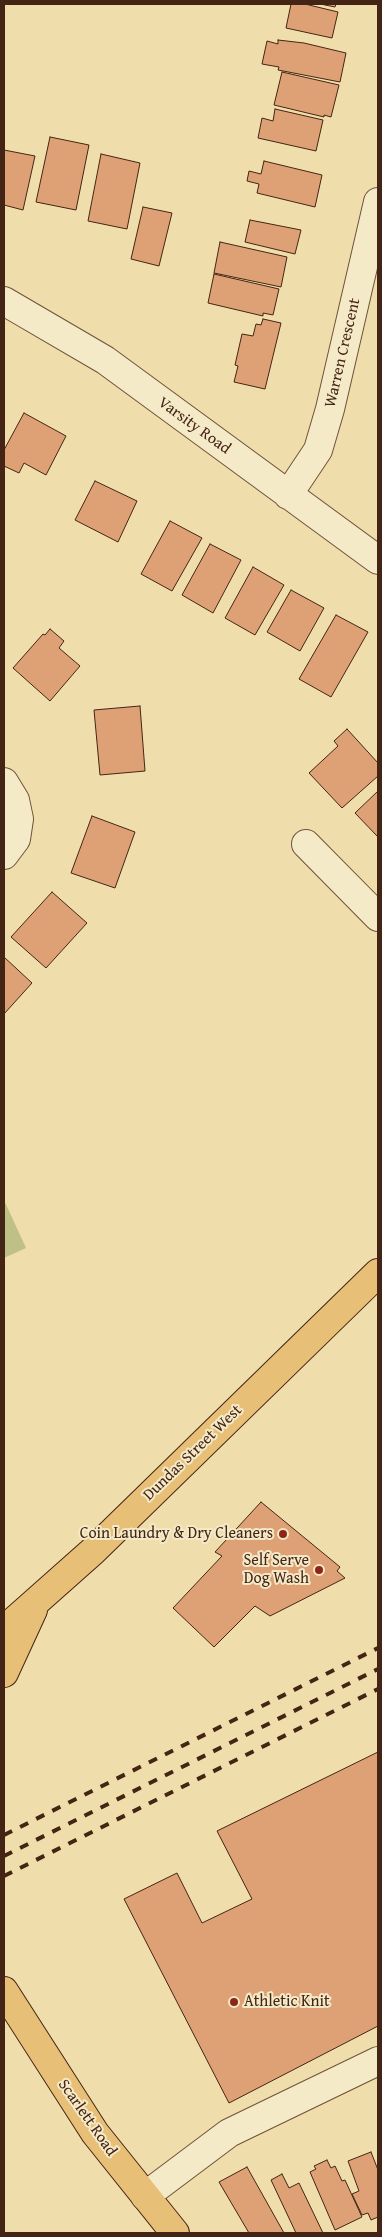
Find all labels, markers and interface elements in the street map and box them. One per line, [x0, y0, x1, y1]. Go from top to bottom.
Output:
street label: Warren Crescent [321, 296, 365, 410]
street label: Varsity Road [154, 393, 234, 459]
street label: Dundas Street West [140, 1401, 246, 1505]
place label: Coin Laundry & Dry Cleaners [80, 1524, 273, 1544]
marker: Coin Laundry & Dry Cleaners [277, 1528, 289, 1540]
place label: Self Serve Dog Wash [244, 1551, 309, 1589]
marker: Self Serve Dog Wash [313, 1564, 325, 1576]
place label: Athletic Knit [244, 1992, 330, 2012]
marker: Athletic Knit [228, 1996, 240, 2008]
street label: Scarlett Road [54, 2076, 120, 2160]

